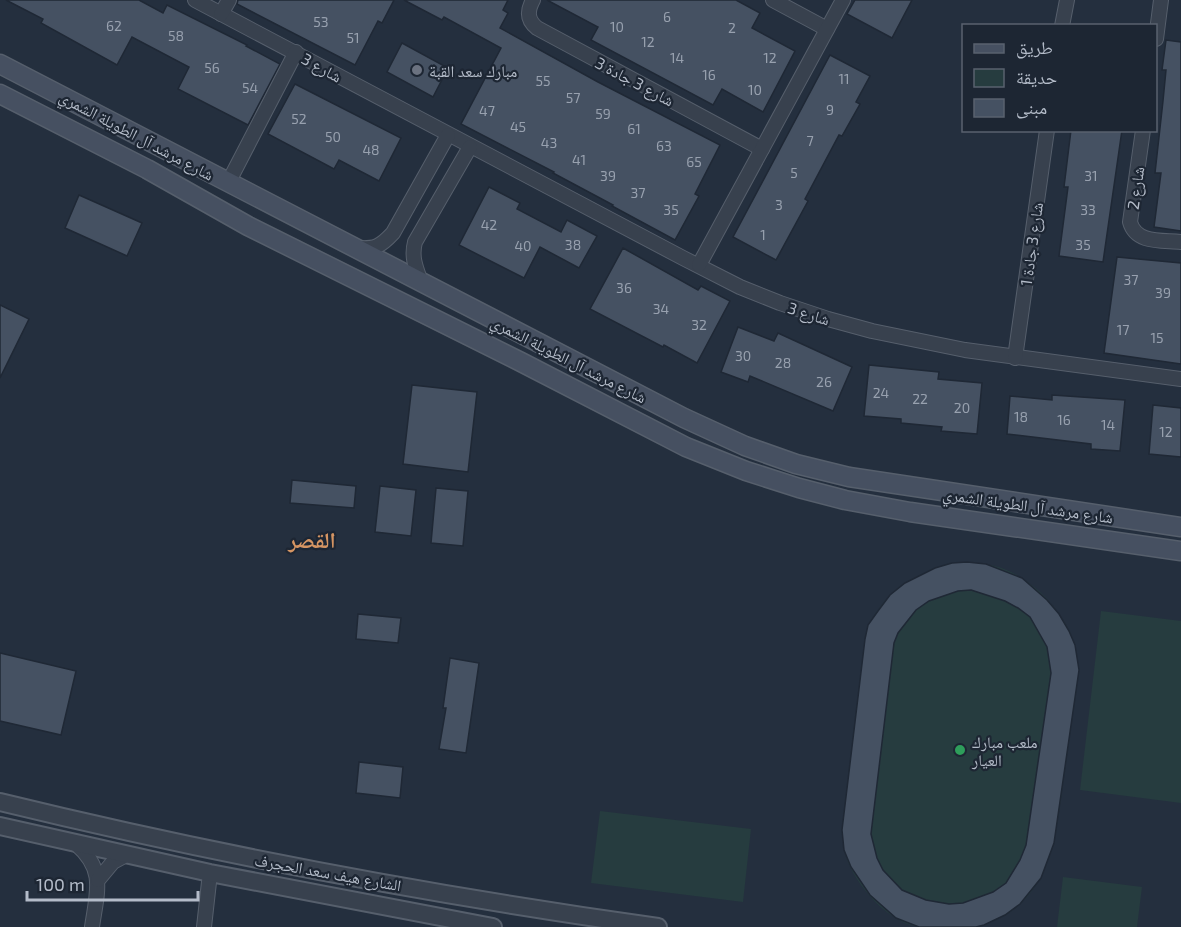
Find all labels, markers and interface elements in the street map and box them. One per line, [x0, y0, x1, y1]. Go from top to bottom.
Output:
house number: 6 [663, 8, 671, 25]
house number: 53 [313, 13, 329, 30]
house number: 62 [106, 17, 122, 34]
house number: 10 [610, 18, 624, 35]
house number: 2 [728, 19, 736, 36]
legend [962, 24, 1157, 132]
house number: 58 [168, 27, 184, 44]
house number: 51 [346, 29, 360, 46]
house number: 12 [641, 33, 655, 50]
text: طريق [1016, 36, 1053, 59]
street label: شارع 3 [298, 48, 345, 87]
house number: 14 [670, 49, 684, 66]
house number: 12 [763, 49, 777, 66]
street label: شارع 3 جادة 3 [591, 52, 678, 111]
house number: 56 [204, 59, 220, 76]
place label: مبارك سعد القبة [429, 61, 517, 81]
marker: مبارك سعد القبة [410, 63, 424, 77]
house number: 16 [702, 66, 716, 83]
text: حديقة [1016, 66, 1057, 88]
house number: 11 [838, 70, 850, 87]
house number: 55 [535, 72, 551, 89]
house number: 54 [242, 79, 258, 96]
house number: 10 [748, 81, 762, 98]
street label: شارع مرشد آل الطويلة الشمري [55, 86, 217, 187]
house number: 57 [566, 89, 580, 106]
text: مبنى [1016, 96, 1047, 119]
house number: 9 [826, 101, 834, 118]
house number: 47 [479, 102, 495, 119]
house number: 59 [595, 105, 611, 122]
house number: 52 [291, 110, 307, 127]
house number: 45 [510, 118, 526, 135]
house number: 61 [627, 120, 641, 137]
house number: 50 [325, 128, 341, 145]
house number: 7 [806, 132, 814, 149]
house number: 43 [541, 134, 557, 151]
house number: 63 [656, 137, 672, 154]
house number: 48 [362, 141, 380, 158]
house number: 41 [572, 151, 586, 168]
house number: 65 [686, 153, 702, 170]
house number: 5 [790, 164, 798, 181]
street label: شارع 2 [1123, 165, 1149, 211]
house number: 39 [600, 167, 616, 184]
house number: 31 [1084, 167, 1098, 184]
house number: 37 [631, 184, 645, 201]
house number: 3 [775, 196, 783, 213]
house number: 35 [663, 201, 679, 218]
street label: شارع 3 جادة 1 [1016, 201, 1048, 287]
house number: 33 [1080, 201, 1096, 218]
house number: 42 [481, 216, 497, 233]
house number: 1 [760, 226, 766, 243]
house number: 38 [565, 236, 581, 253]
house number: 35 [1075, 236, 1091, 253]
house number: 40 [514, 237, 532, 254]
house number: 37 [1124, 271, 1138, 288]
house number: 36 [616, 279, 632, 296]
house number: 39 [1155, 284, 1171, 301]
street label: شارع 3 [785, 297, 832, 331]
house number: 34 [653, 300, 669, 317]
street label: شارع مرشد آل الطويلة الشمري [486, 311, 650, 410]
house number: 32 [691, 316, 707, 333]
house number: 17 [1117, 321, 1129, 338]
house number: 15 [1150, 329, 1164, 346]
house number: 30 [735, 347, 751, 364]
house number: 28 [775, 354, 791, 371]
house number: 26 [816, 373, 832, 390]
house number: 24 [873, 384, 889, 401]
house number: 22 [912, 390, 928, 407]
house number: 20 [954, 399, 970, 416]
house number: 18 [1014, 408, 1028, 425]
house number: 16 [1057, 411, 1071, 428]
house number: 14 [1101, 416, 1115, 433]
house number: 12 [1159, 423, 1173, 440]
street label: شارع مرشد آل الطويلة الشمري [941, 484, 1115, 530]
district label: القصر [287, 526, 336, 553]
place label: ملعب مبارك العيار [971, 732, 1038, 770]
marker: ملعب مبارك العيار [953, 743, 967, 757]
street label: الشارع هيف سعد الحجرف [253, 850, 403, 896]
scale bar [27, 864, 198, 902]
text: 100 m [36, 873, 85, 895]

